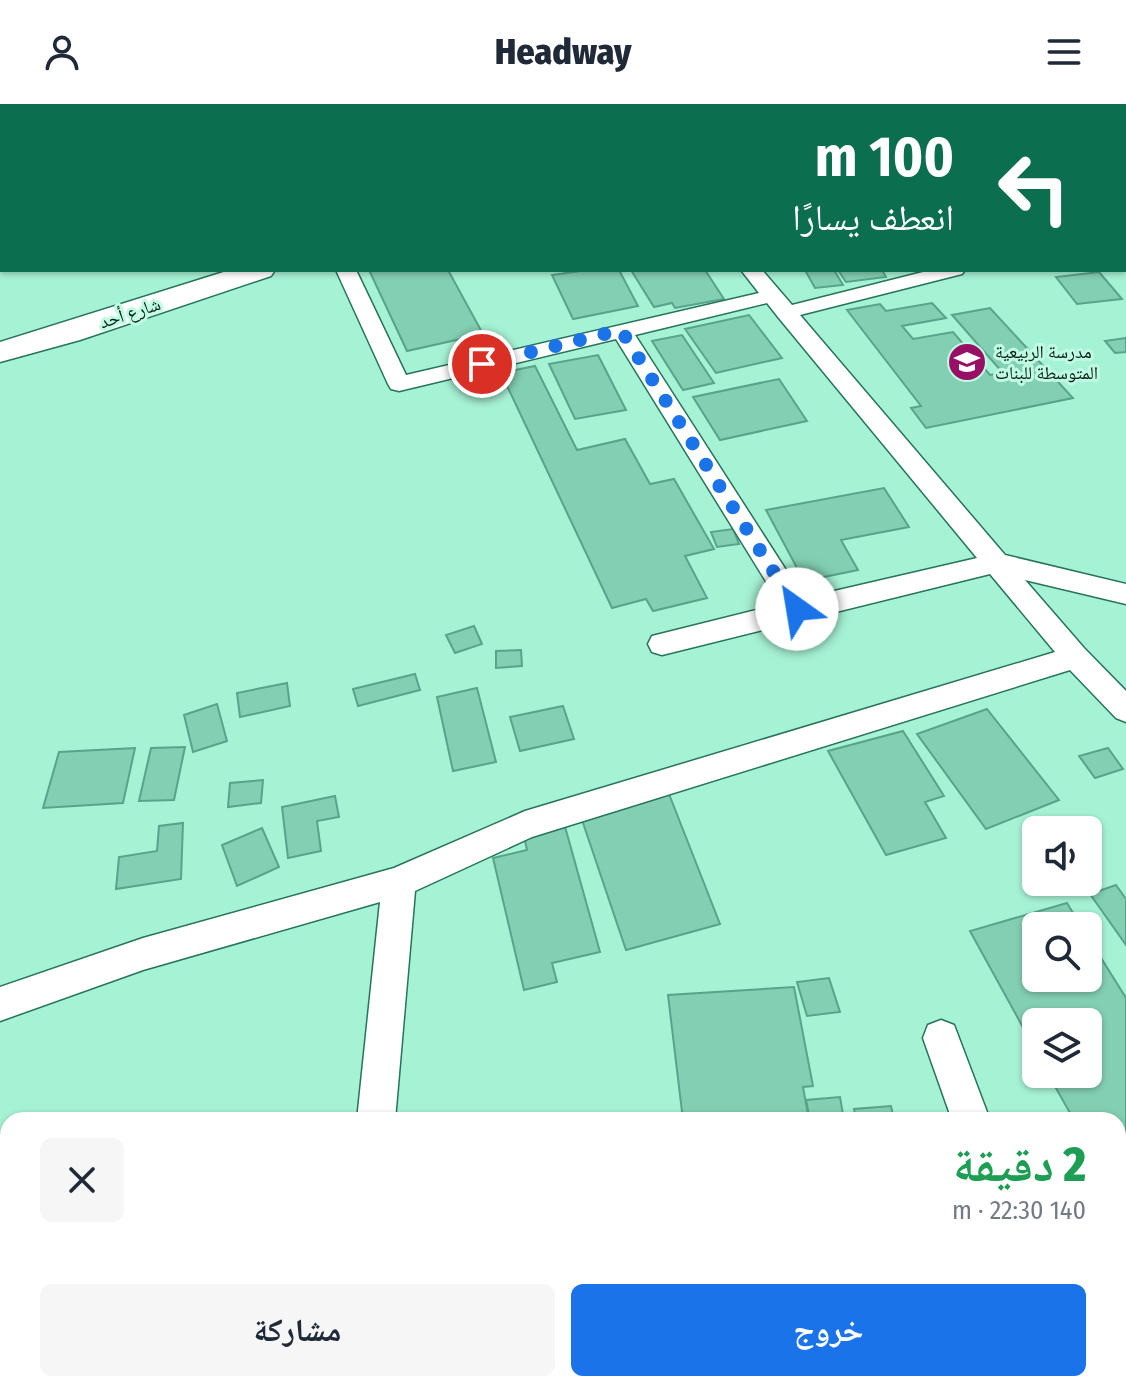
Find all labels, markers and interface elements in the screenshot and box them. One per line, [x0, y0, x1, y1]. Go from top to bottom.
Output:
icon: person [40, 30, 84, 74]
text: Headway [495, 30, 631, 74]
icon: menu [1042, 30, 1086, 74]
text: 100 m [815, 124, 954, 191]
icon: left [982, 136, 1086, 240]
text: انعطف يسارًا [792, 196, 954, 240]
street label: شارع أحد [97, 293, 163, 333]
pin [448, 330, 516, 398]
school or university icon: مدرسة الربيعية المتوسطة للبنات [946, 341, 988, 383]
place label: مدرسة الربيعية المتوسطة للبنات [995, 341, 1098, 384]
icon: arrive [460, 342, 504, 386]
position arrow [755, 567, 839, 651]
map controls [1022, 816, 1102, 1088]
button: sound [1022, 816, 1102, 896]
button: search [1022, 912, 1102, 992]
button: layers [1022, 1008, 1102, 1088]
text: 2 دقيقة [953, 1136, 1086, 1194]
button: close [40, 1138, 124, 1222]
text: 140 m · 22:30 [952, 1195, 1086, 1226]
button: مشاركة [40, 1284, 555, 1376]
button: خروج [571, 1284, 1086, 1376]

